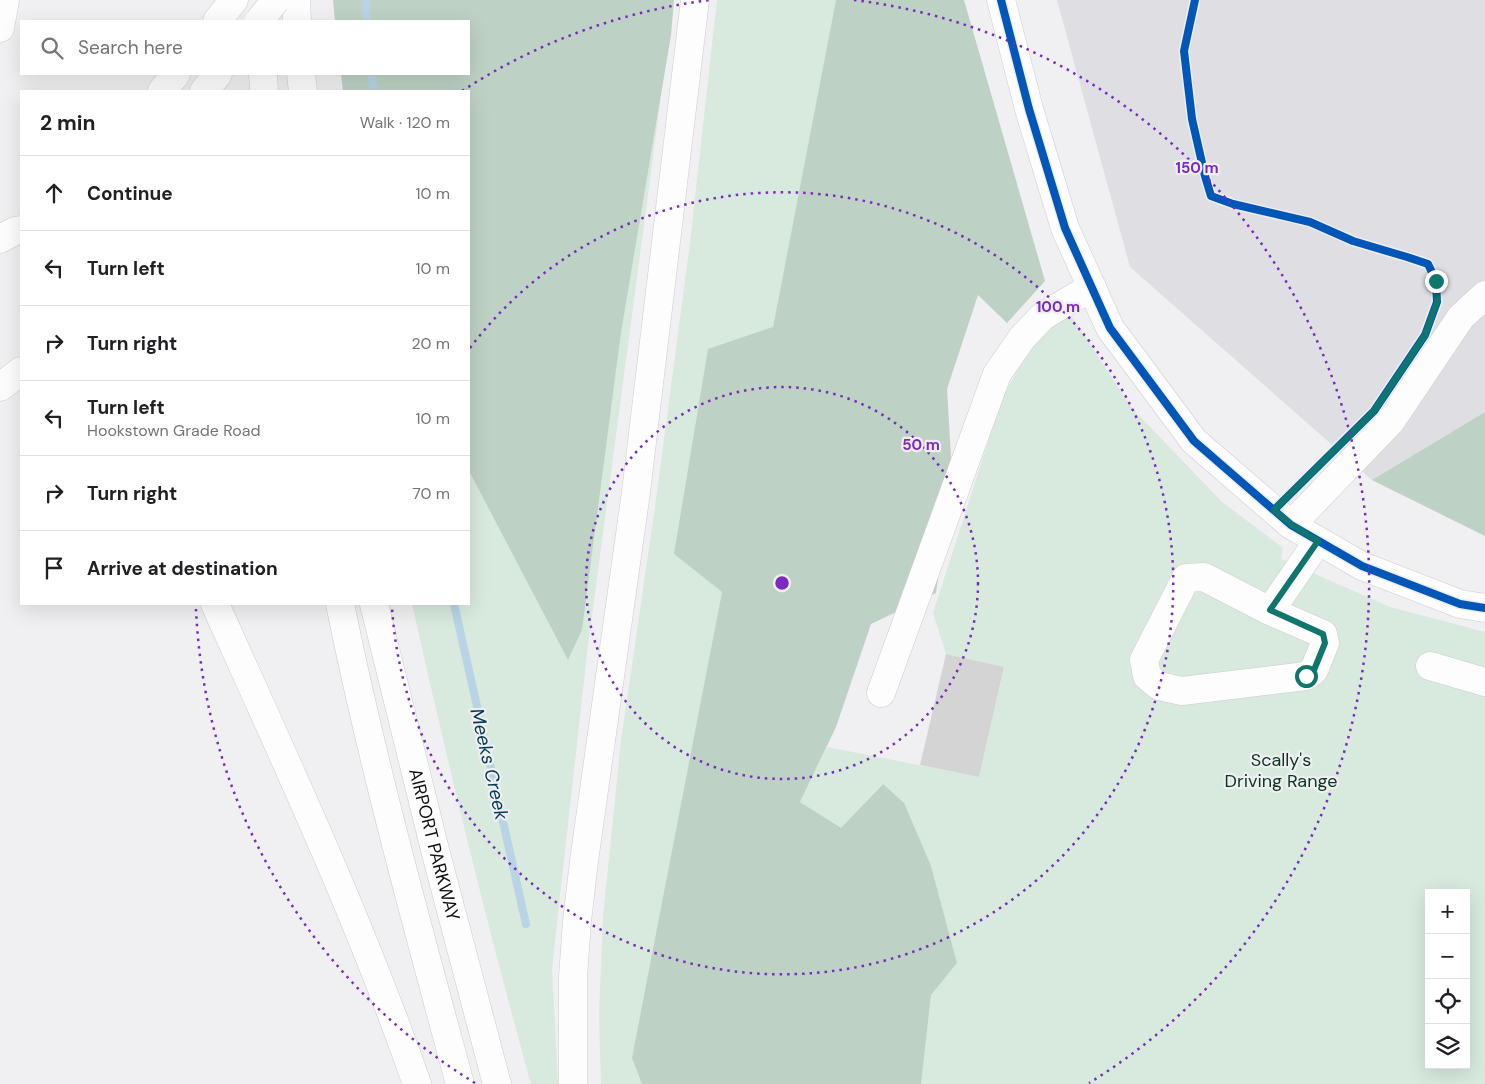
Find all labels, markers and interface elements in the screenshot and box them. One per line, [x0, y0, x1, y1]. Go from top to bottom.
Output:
search box [20, 20, 470, 75]
icon: search [38, 34, 66, 62]
text: Search here [78, 35, 183, 60]
text: 2 min [40, 109, 96, 137]
text: Walk · 120 m [360, 112, 450, 133]
text: 150 m [1176, 158, 1219, 178]
icon: ahead [40, 179, 68, 207]
text: Continue [87, 181, 173, 206]
text: 10 m [416, 183, 450, 204]
icon: left [40, 254, 68, 282]
text: Turn left [87, 256, 165, 281]
text: 10 m [416, 258, 450, 279]
route end [1425, 270, 1448, 293]
text: 100 m [1036, 297, 1080, 317]
icon: right [40, 329, 68, 357]
text: Turn right [87, 331, 177, 356]
text: 20 m [411, 333, 450, 354]
text: Turn left [87, 395, 165, 420]
icon: left [40, 404, 68, 432]
text: 10 m [416, 408, 450, 429]
text: Hookstown Grade Road [87, 420, 260, 441]
text: 50 m [902, 435, 940, 455]
icon: right [40, 479, 68, 507]
text: Turn right [87, 481, 177, 506]
text: 70 m [412, 483, 450, 504]
icon: arrive [40, 554, 68, 582]
text: Arrive at destination [87, 556, 278, 581]
centre of rings [773, 574, 791, 592]
route start [1295, 665, 1318, 688]
water label: Meeks Creek [465, 706, 515, 823]
park label: Scally's Driving Range [1225, 748, 1337, 793]
street label: AIRPORT PARKWAY [403, 766, 465, 924]
map controls [1425, 889, 1470, 1069]
button: + [1425, 889, 1470, 934]
button: − [1425, 934, 1470, 979]
button: locate [1425, 979, 1470, 1024]
button: layers [1425, 1024, 1470, 1069]

